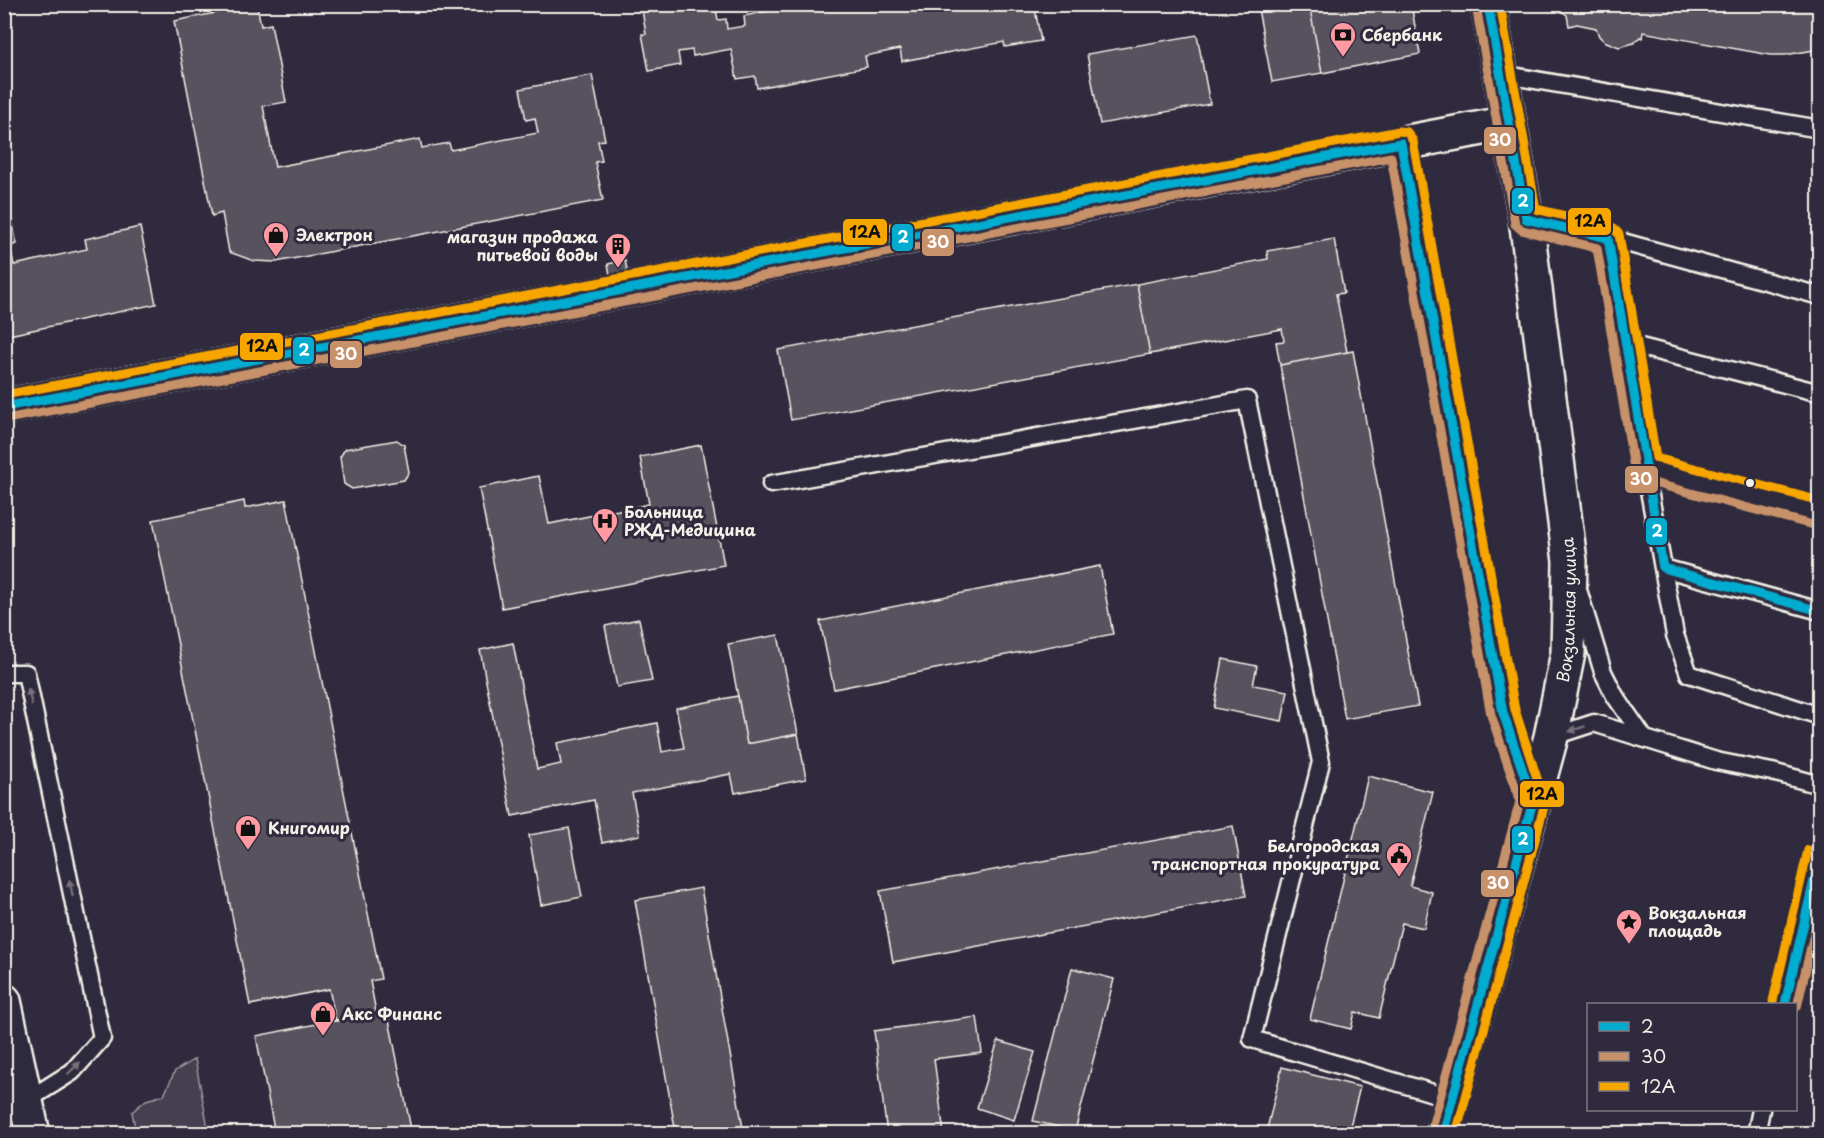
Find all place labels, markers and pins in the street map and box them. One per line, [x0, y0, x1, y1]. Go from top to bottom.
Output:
bank icon: Сбербанк [1328, 20, 1358, 58]
place label: Сбербанк [1362, 22, 1443, 46]
shop icon: Электрон [261, 220, 291, 258]
place label: Электрон [296, 222, 373, 246]
place label: магазин продажа питьевой воды [447, 224, 598, 266]
building icon: магазин продажа питьевой воды [603, 231, 633, 269]
unlabelled marker [1744, 477, 1756, 489]
place label: Больница РЖД-Медицина [624, 499, 756, 541]
hospital icon: Больница РЖД-Медицина [590, 506, 620, 544]
shop icon: Книгомир [233, 813, 263, 851]
place label: Книгомир [268, 815, 350, 839]
place label: Белгородская транспортная прокуратура [1152, 833, 1380, 875]
public building icon: Белгородская транспортная прокуратура [1384, 840, 1414, 878]
place label: Вокзальная площадь [1648, 900, 1747, 942]
place icon: Вокзальная площадь [1614, 907, 1644, 945]
shop icon: Акс Финанс [308, 999, 338, 1037]
place label: Акс Финанс [341, 1001, 442, 1025]

